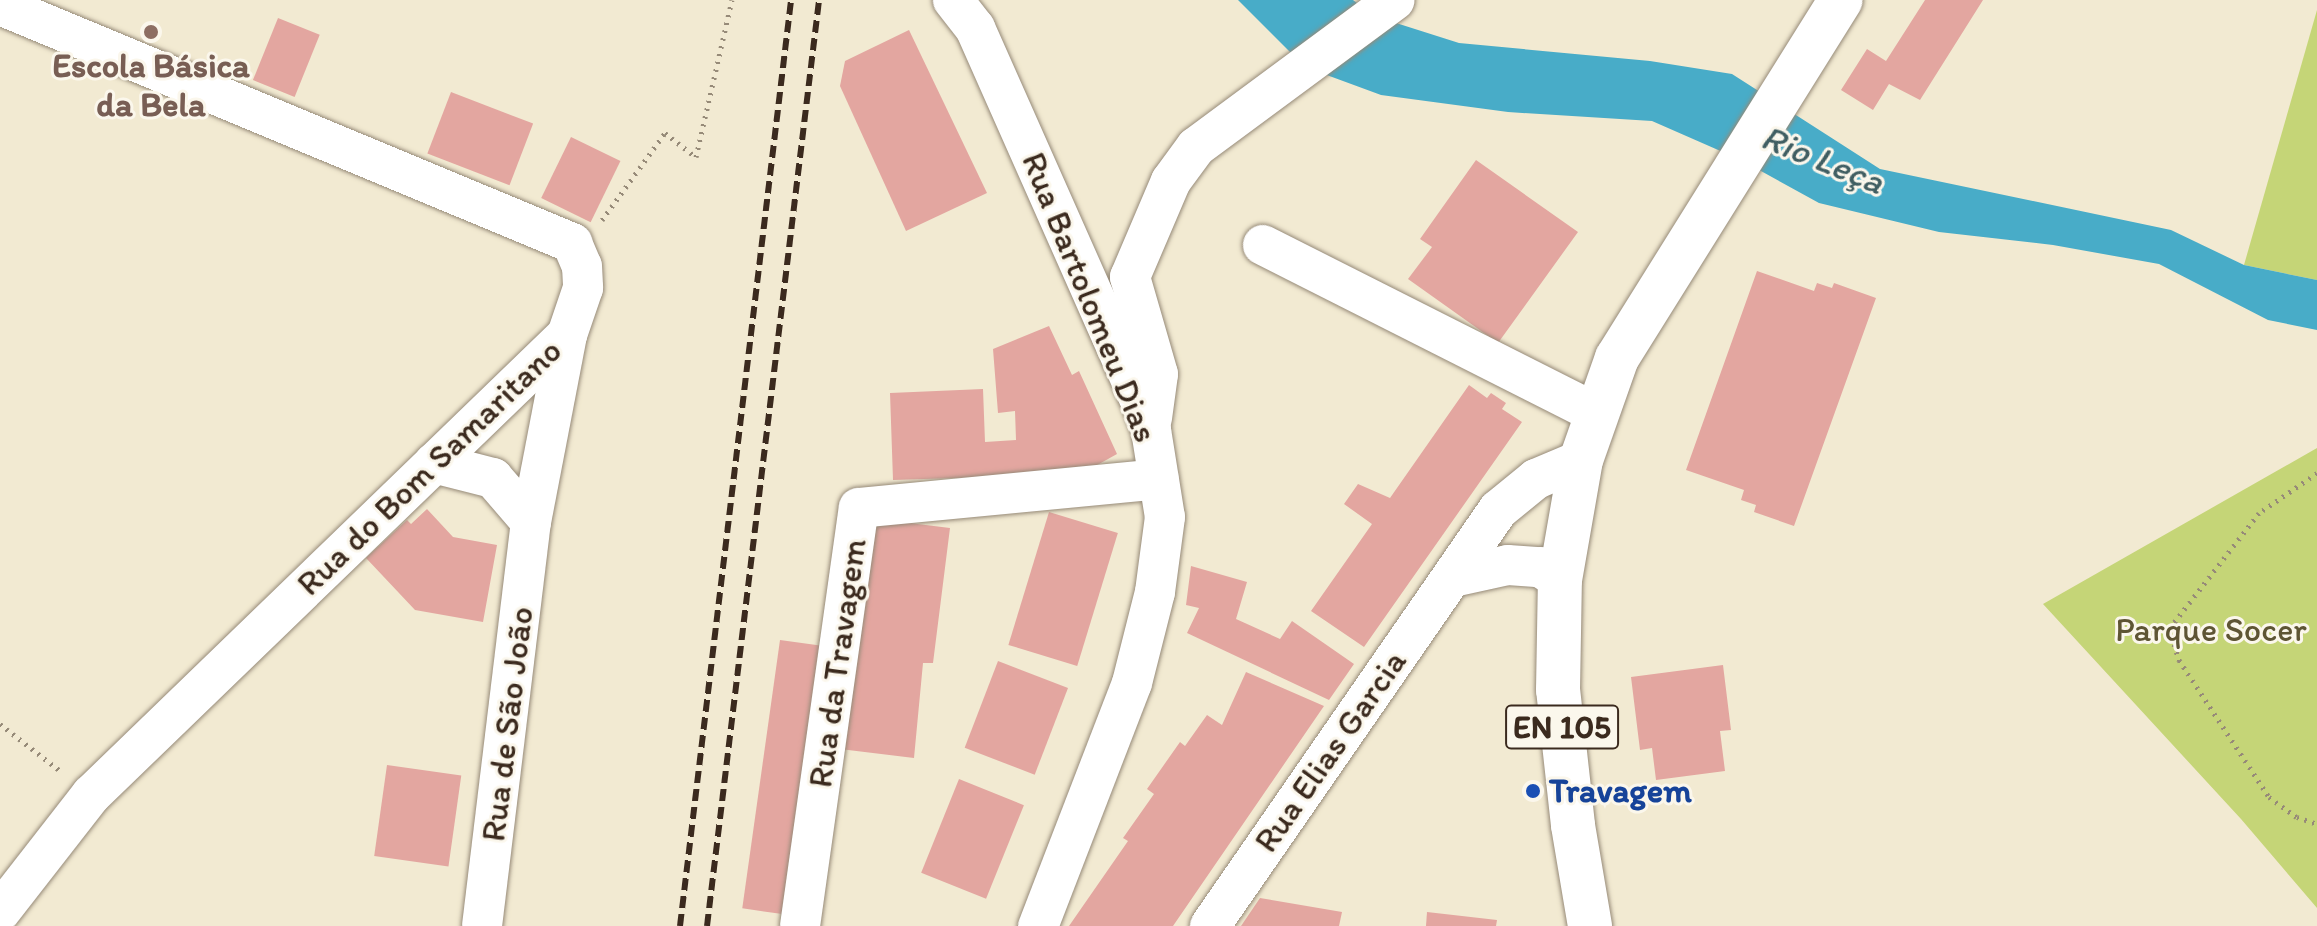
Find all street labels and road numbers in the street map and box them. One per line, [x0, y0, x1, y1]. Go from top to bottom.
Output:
street label: Rua Bartolomeu Dias [1013, 147, 1167, 447]
street label: Rua do Bom Samaritano [288, 329, 570, 605]
street label: Rua da Travagem [799, 536, 875, 790]
street label: Rua de São João [472, 604, 542, 844]
street label: Rua Elias Garcia [1245, 642, 1415, 860]
road number: EN 105 [1504, 699, 1620, 755]

